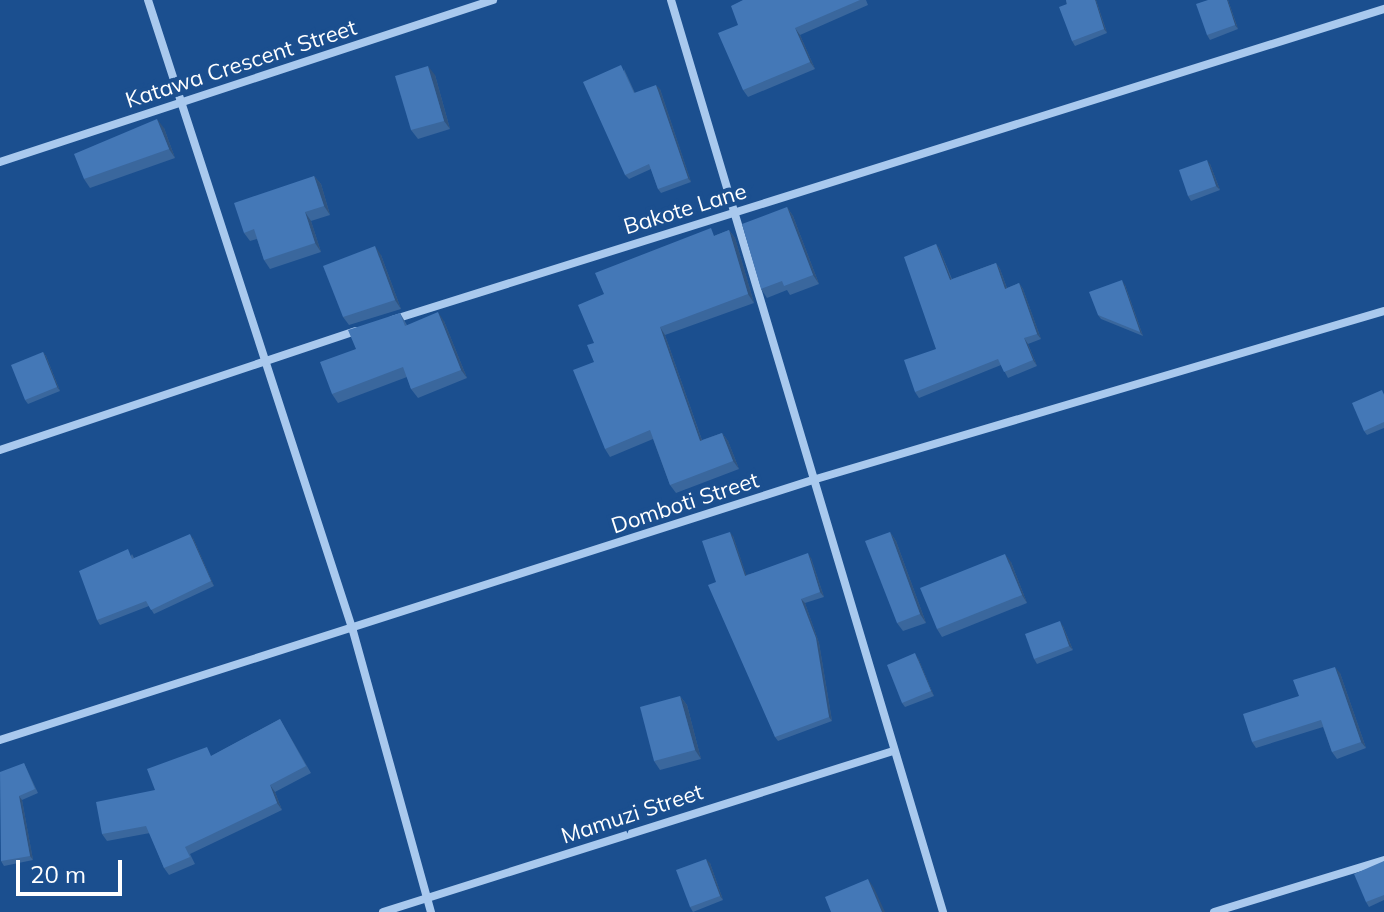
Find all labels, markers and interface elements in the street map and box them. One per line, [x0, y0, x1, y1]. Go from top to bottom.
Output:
street label: Katawa Crescent Street [122, 14, 360, 114]
street label: Bakote Lane [620, 178, 750, 240]
street label: Domboti Street [608, 467, 762, 539]
street label: Mamuzi Street [558, 779, 706, 849]
scale bar [20, 844, 126, 894]
text: 20 m [30, 859, 86, 889]

